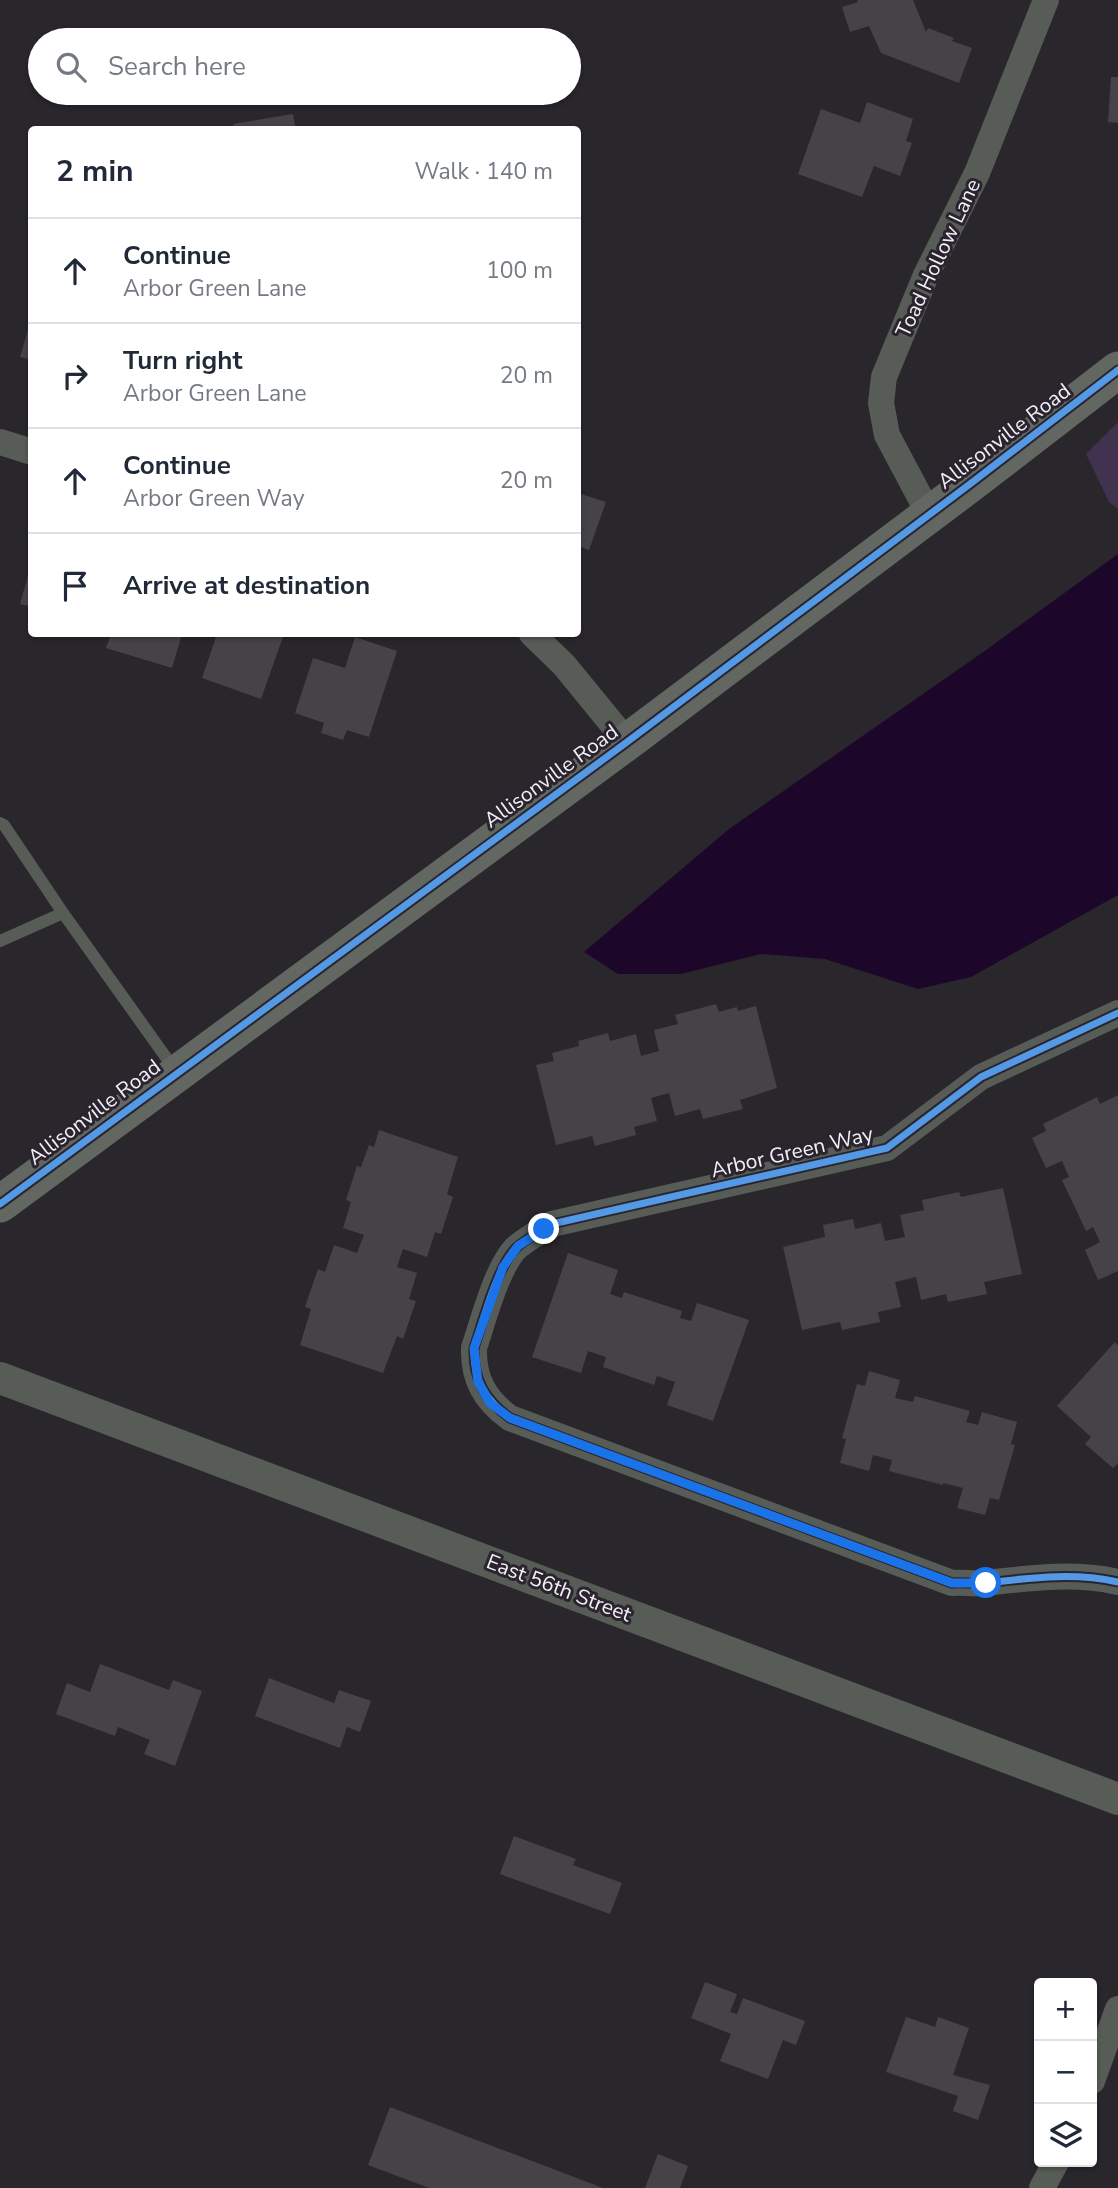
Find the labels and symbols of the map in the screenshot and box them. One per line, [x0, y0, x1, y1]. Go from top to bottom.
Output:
street label: Toad Hollow Lane [889, 174, 987, 342]
street label: Allisonville Road [932, 377, 1076, 495]
street label: Allisonville Road [478, 718, 624, 834]
street label: Allisonville Road [22, 1053, 166, 1171]
street label: Arbor Green Way [708, 1120, 876, 1184]
route end [528, 1213, 559, 1244]
street label: East 56th Street [482, 1547, 636, 1629]
route start [970, 1567, 1001, 1598]

